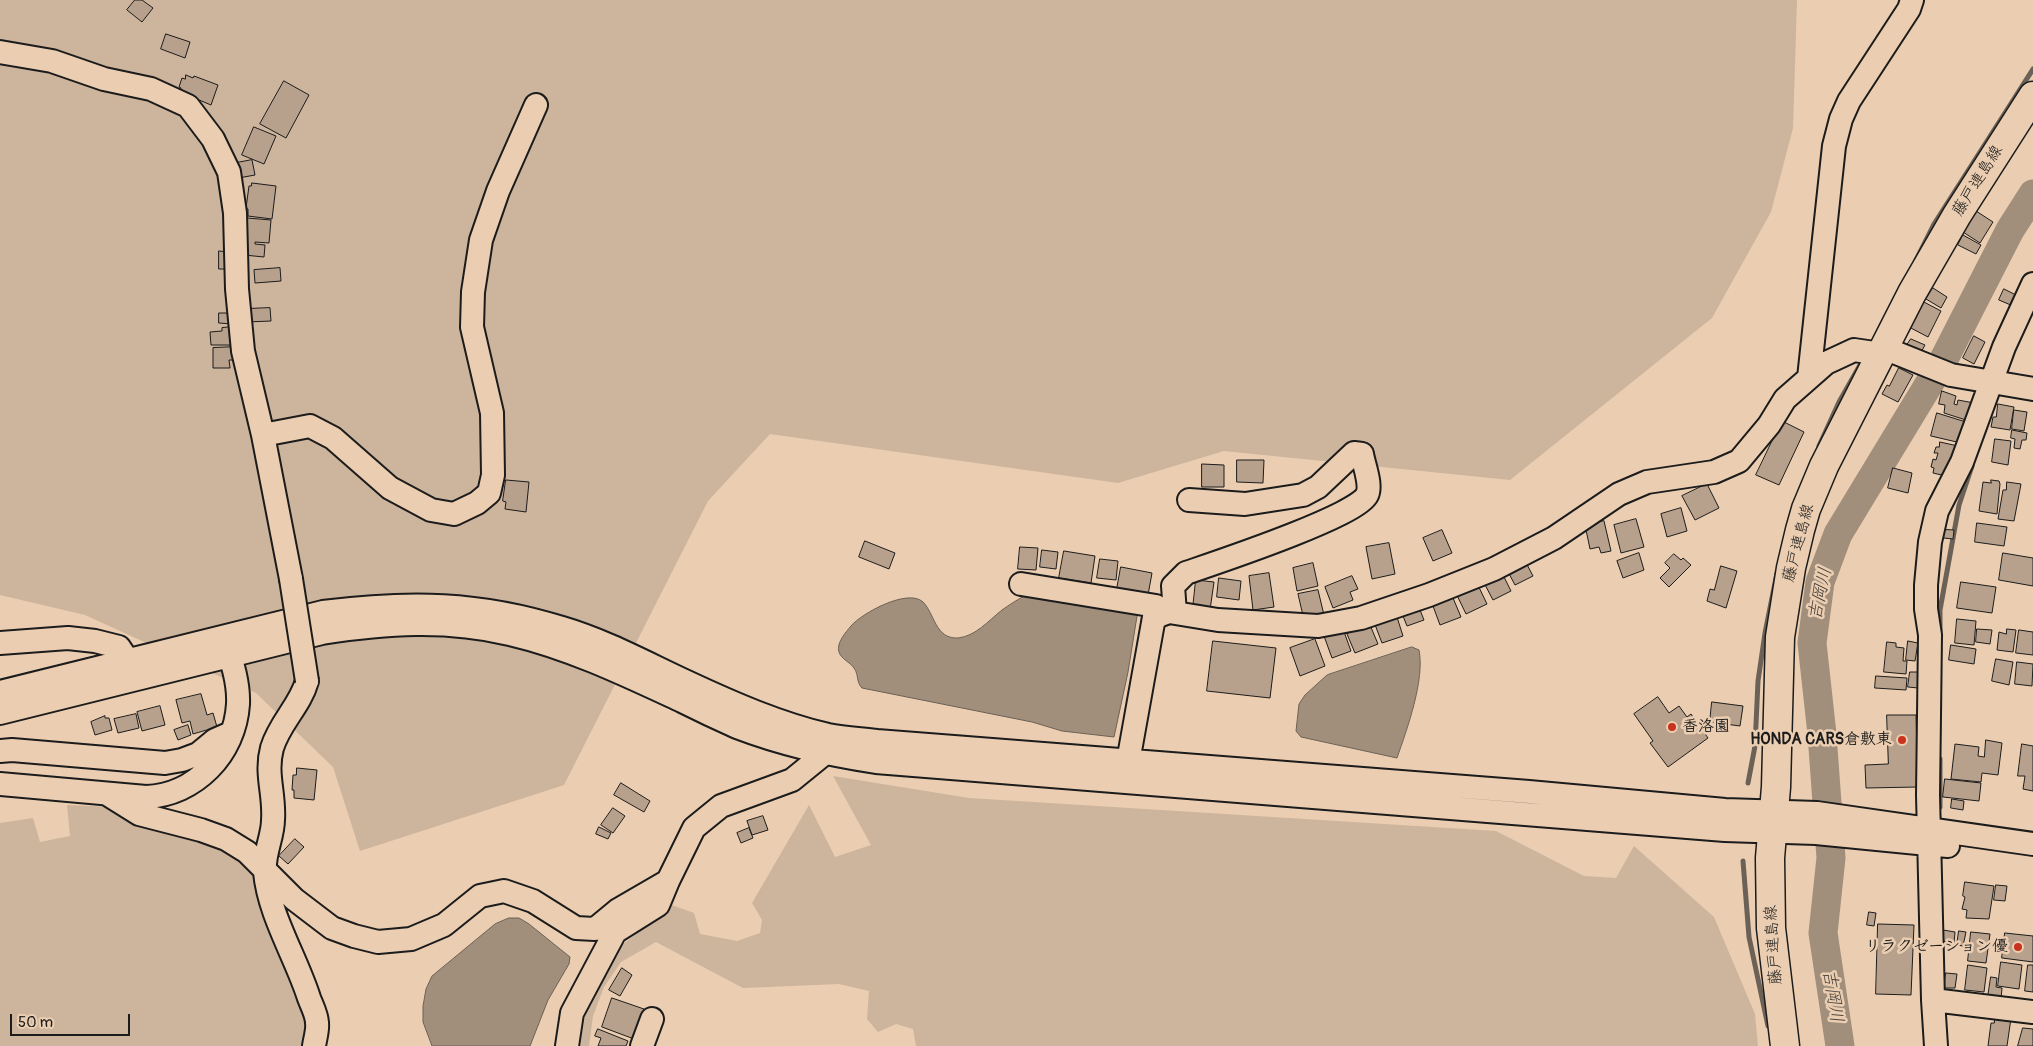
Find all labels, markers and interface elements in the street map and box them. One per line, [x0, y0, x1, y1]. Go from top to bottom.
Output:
street label: 藤戸連島線 [1949, 142, 2007, 220]
street label: 藤戸連島線 [1779, 502, 1819, 584]
water label: 吉岡川 [1805, 565, 1837, 623]
place label: 香洛園 [1682, 717, 1730, 737]
marker: 香洛園 [1666, 721, 1678, 733]
place label: HONDA CARS倉敷東 [1750, 730, 1892, 750]
marker: HONDA CARS倉敷東 [1896, 734, 1908, 746]
street label: 藤戸連島線 [1762, 904, 1786, 986]
place label: リラクゼーション優 [1865, 937, 2008, 957]
marker: リラクゼーション優 [2012, 941, 2024, 953]
water label: 吉岡川 [1817, 968, 1847, 1024]
scale bar [12, 1004, 132, 1036]
text: 50 m [18, 1013, 53, 1032]

